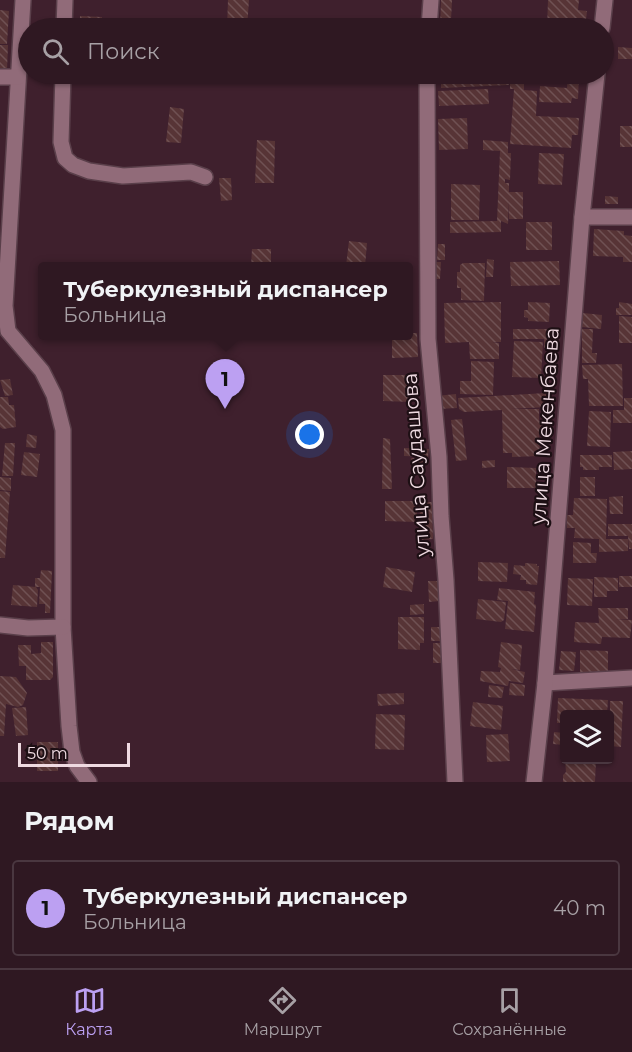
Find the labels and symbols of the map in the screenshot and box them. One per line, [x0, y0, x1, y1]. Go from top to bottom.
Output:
street label: улица Мекенбаева [526, 327, 564, 526]
pin: 1 [206, 360, 244, 409]
street label: улица Саудашова [398, 372, 434, 559]
your location [295, 420, 324, 449]
scale bar [18, 740, 130, 768]

